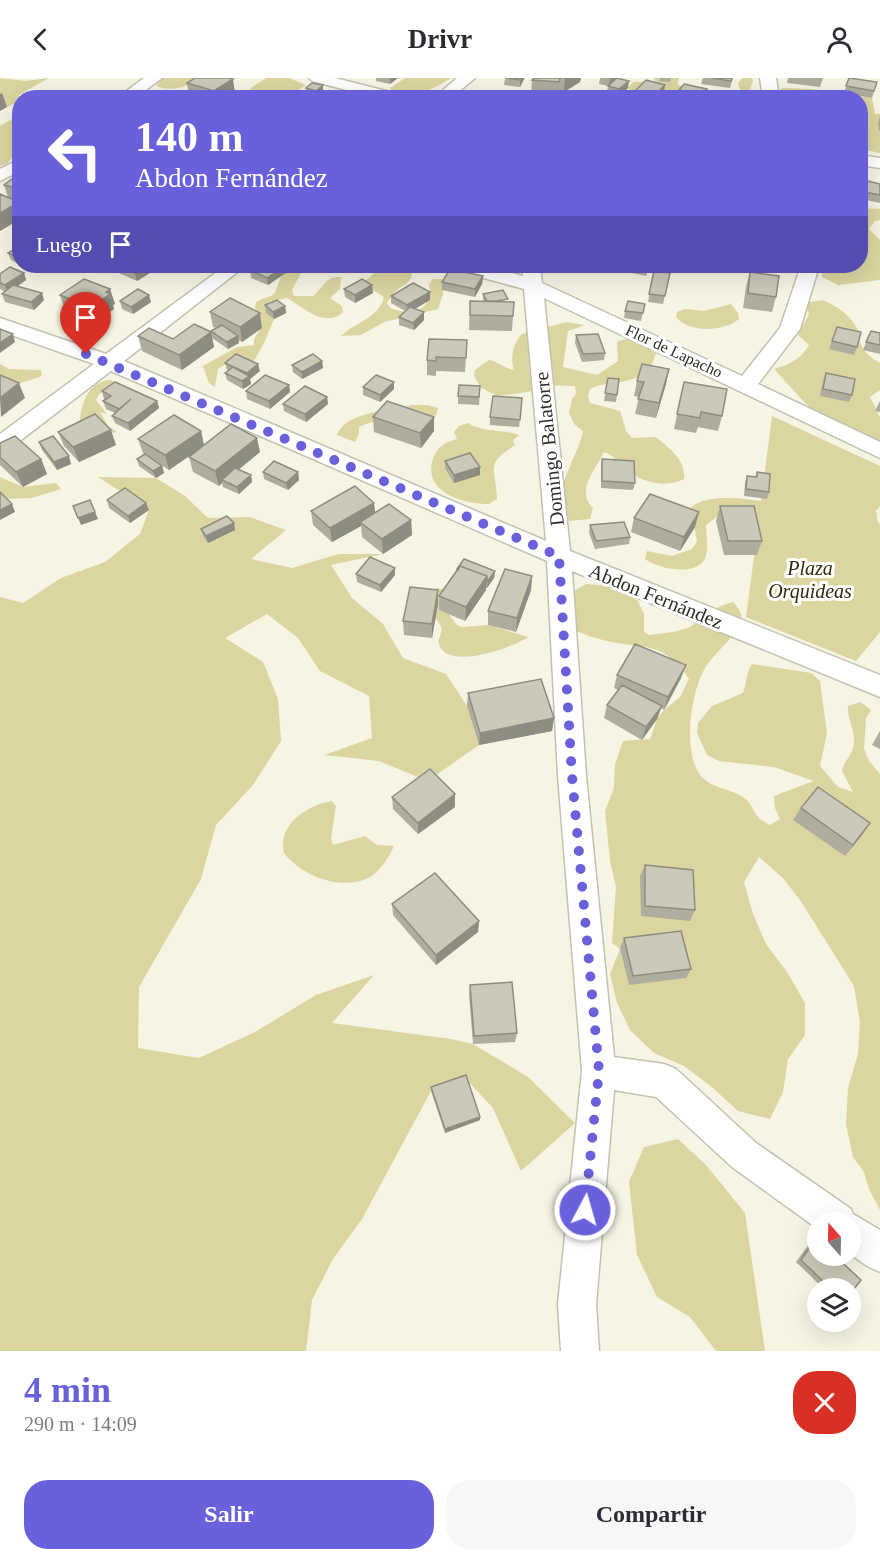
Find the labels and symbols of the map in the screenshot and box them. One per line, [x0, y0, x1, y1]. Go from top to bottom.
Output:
pin [60, 292, 111, 354]
street label: Flor de Lapacho [622, 321, 725, 382]
street label: Domingo Balatorre [530, 371, 569, 527]
park label: Plaza Orquideas [768, 557, 852, 603]
street label: Abdon Fernández [586, 559, 726, 633]
position arrow [553, 1178, 617, 1242]
north arrow [807, 1212, 861, 1266]

